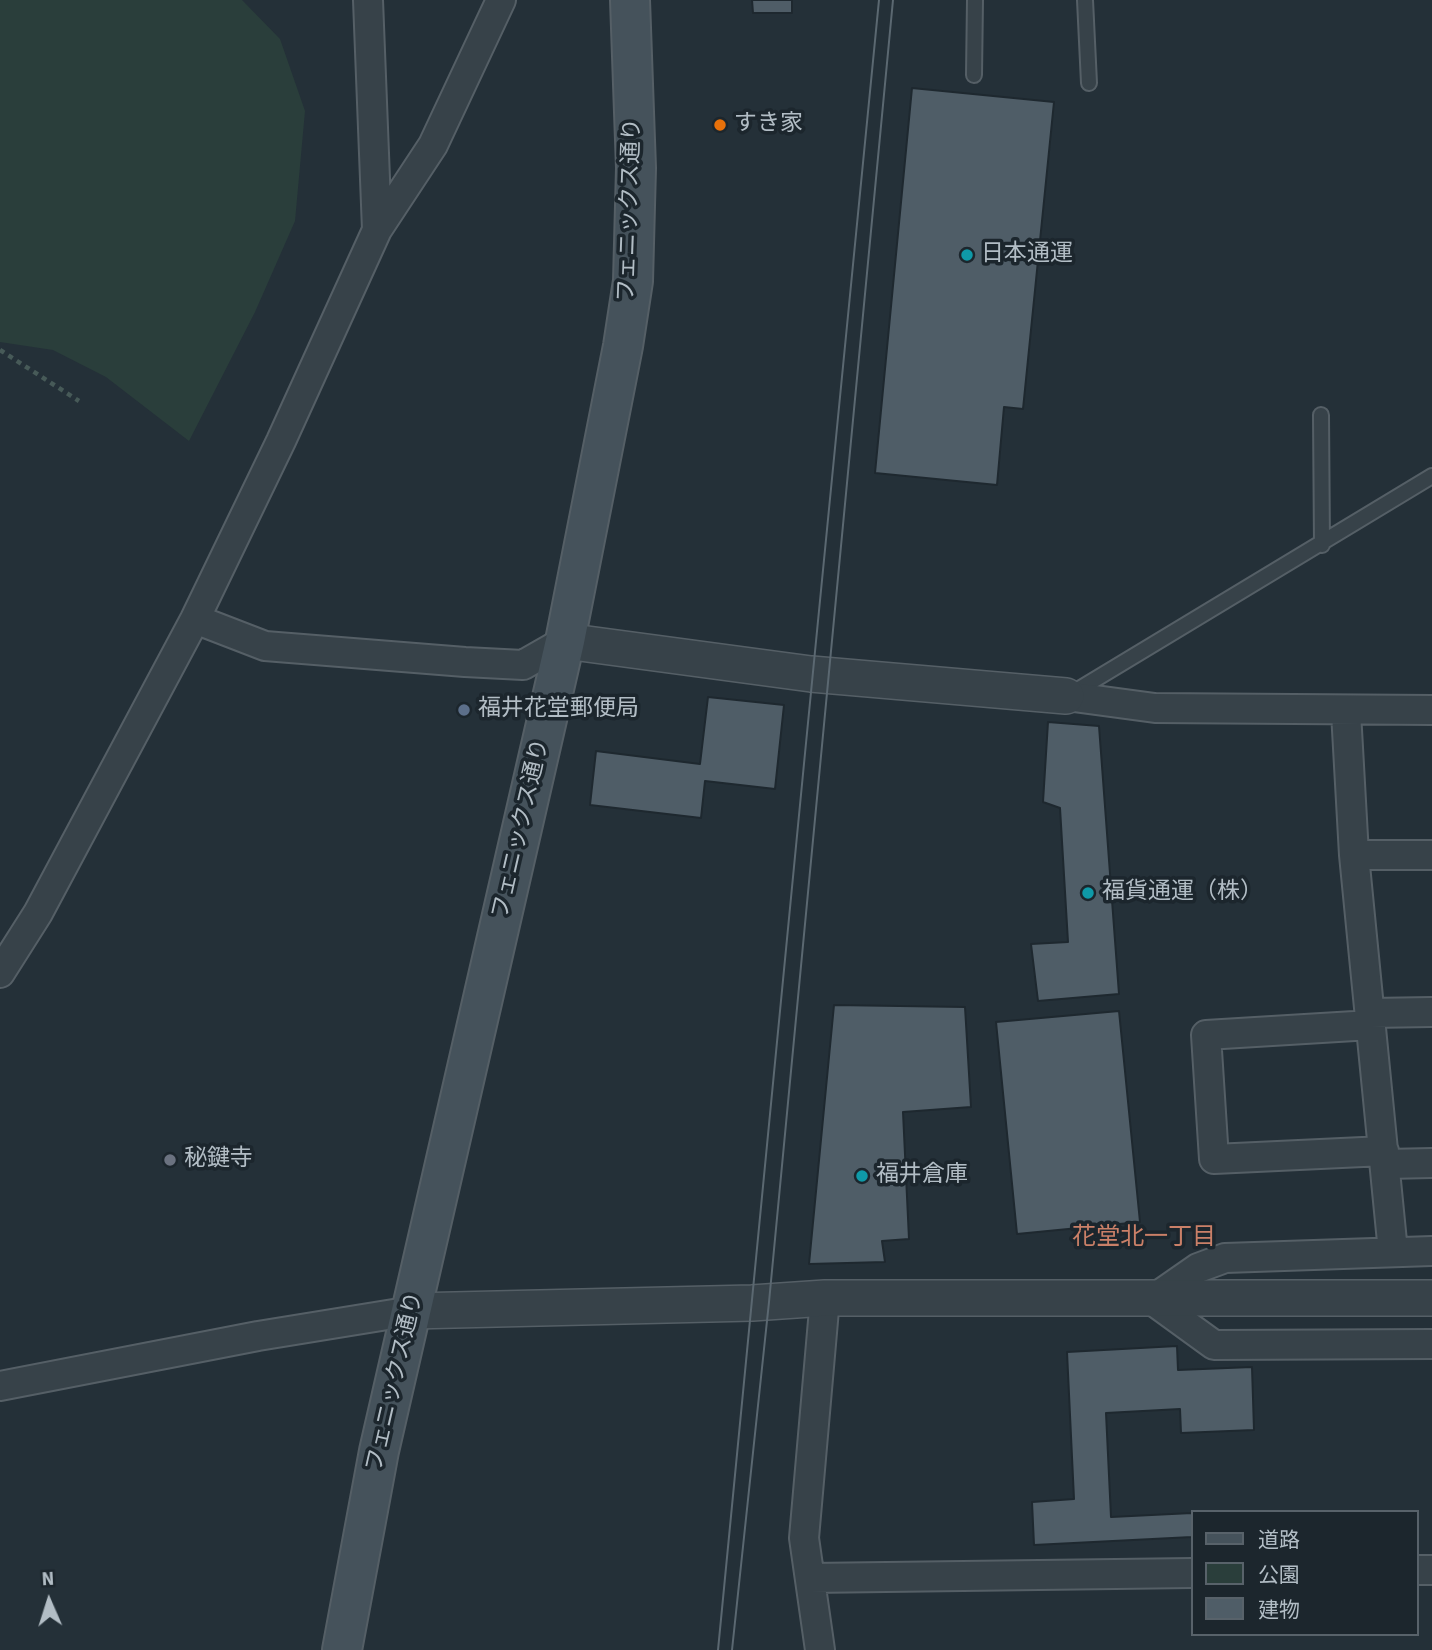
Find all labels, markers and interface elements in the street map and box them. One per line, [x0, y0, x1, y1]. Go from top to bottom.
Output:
place label: すき家 [734, 111, 803, 139]
marker: すき家 [712, 117, 728, 133]
street label: フェニックス通り [614, 118, 648, 302]
place label: 日本通運 [981, 241, 1073, 269]
marker: 日本通運 [959, 247, 975, 263]
place label: 福井花堂郵便局 [478, 696, 639, 724]
marker: 福井花堂郵便局 [456, 702, 472, 718]
street label: フェニックス通り [488, 736, 556, 922]
place label: 福貨通運（株） [1102, 879, 1263, 907]
marker: 福貨通運（株） [1080, 885, 1096, 901]
place label: 秘鍵寺 [184, 1146, 253, 1174]
marker: 秘鍵寺 [162, 1152, 178, 1168]
place label: 福井倉庫 [876, 1162, 968, 1190]
marker: 福井倉庫 [854, 1168, 870, 1184]
district label: 花堂北一丁目 [1072, 1225, 1216, 1253]
street label: フェニックス通り [362, 1289, 430, 1475]
legend [1190, 1510, 1418, 1636]
text: 道路 [1258, 1525, 1300, 1555]
text: 公園 [1258, 1560, 1300, 1590]
north arrow [14, 1566, 84, 1636]
text: N [41, 1566, 55, 1593]
text: 建物 [1258, 1595, 1300, 1625]

